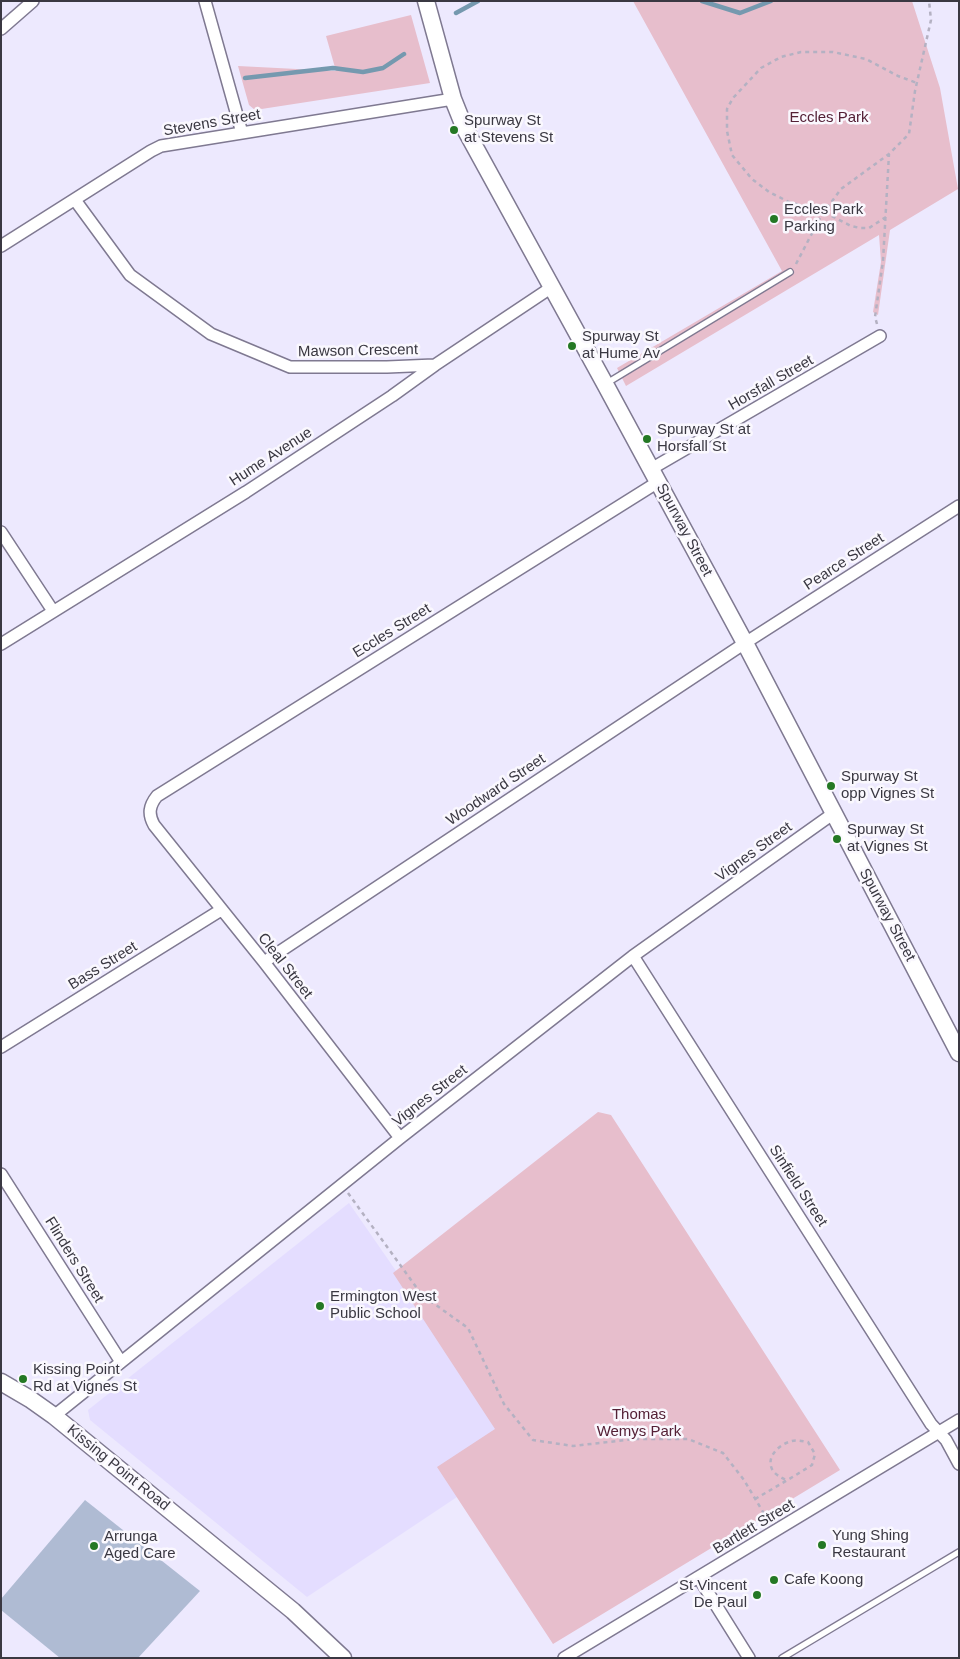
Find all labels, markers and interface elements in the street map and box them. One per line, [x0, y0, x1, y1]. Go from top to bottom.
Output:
street label: Stevens Street [162, 106, 262, 140]
park label: Eccles Park [789, 109, 869, 127]
place label: Spurway St at Stevens St [464, 112, 553, 147]
marker: Spurway St at Stevens St [448, 124, 460, 136]
place label: Eccles Park Parking [784, 201, 863, 236]
marker: Eccles Park Parking [768, 213, 780, 225]
place label: Spurway St at Hume Av [582, 328, 660, 363]
marker: Spurway St at Hume Av [566, 340, 578, 352]
street label: Mawson Crescent [298, 341, 418, 361]
street label: Horsfall Street [725, 351, 817, 415]
place label: Spurway St at Horsfall St [657, 421, 750, 456]
street label: Hume Avenue [226, 424, 316, 490]
marker: Spurway St at Horsfall St [641, 433, 653, 445]
street label: Spurway Street [652, 481, 716, 579]
street label: Pearce Street [801, 529, 887, 595]
street label: Eccles Street [350, 600, 434, 662]
street label: Woodward Street [443, 750, 549, 830]
place label: Spurway St opp Vignes St [841, 768, 934, 803]
marker: Spurway St opp Vignes St [825, 780, 837, 792]
street label: Vignes Street [712, 818, 796, 886]
place label: Spurway St at Vignes St [847, 821, 928, 856]
marker: Spurway St at Vignes St [831, 833, 843, 845]
street label: Spurway Street [855, 866, 919, 964]
street label: Cleal Street [254, 930, 316, 1002]
street label: Bass Street [65, 938, 141, 994]
street label: Vignes Street [389, 1061, 471, 1131]
street label: Sinfield Street [765, 1142, 831, 1230]
street label: Flinders Street [41, 1214, 107, 1306]
place label: Ermington West Public School [330, 1288, 436, 1323]
marker: Ermington West Public School [314, 1300, 326, 1312]
place label: Kissing Point Rd at Vignes St [33, 1361, 137, 1396]
marker: Kissing Point Rd at Vignes St [17, 1373, 29, 1385]
park label: Thomas Wemys Park [597, 1406, 681, 1441]
street label: Kissing Point Road [63, 1421, 173, 1515]
street label: Bartlett Street [710, 1496, 798, 1558]
place label: Yung Shing Restaurant [832, 1527, 909, 1562]
place label: Arrunga Aged Care [104, 1528, 176, 1563]
marker: Yung Shing Restaurant [816, 1539, 828, 1551]
marker: Arrunga Aged Care [88, 1540, 100, 1552]
place label: Cafe Koong [784, 1571, 863, 1589]
marker: Cafe Koong [768, 1574, 780, 1586]
place label: St Vincent De Paul [679, 1577, 747, 1612]
marker: St Vincent De Paul [751, 1589, 763, 1601]

